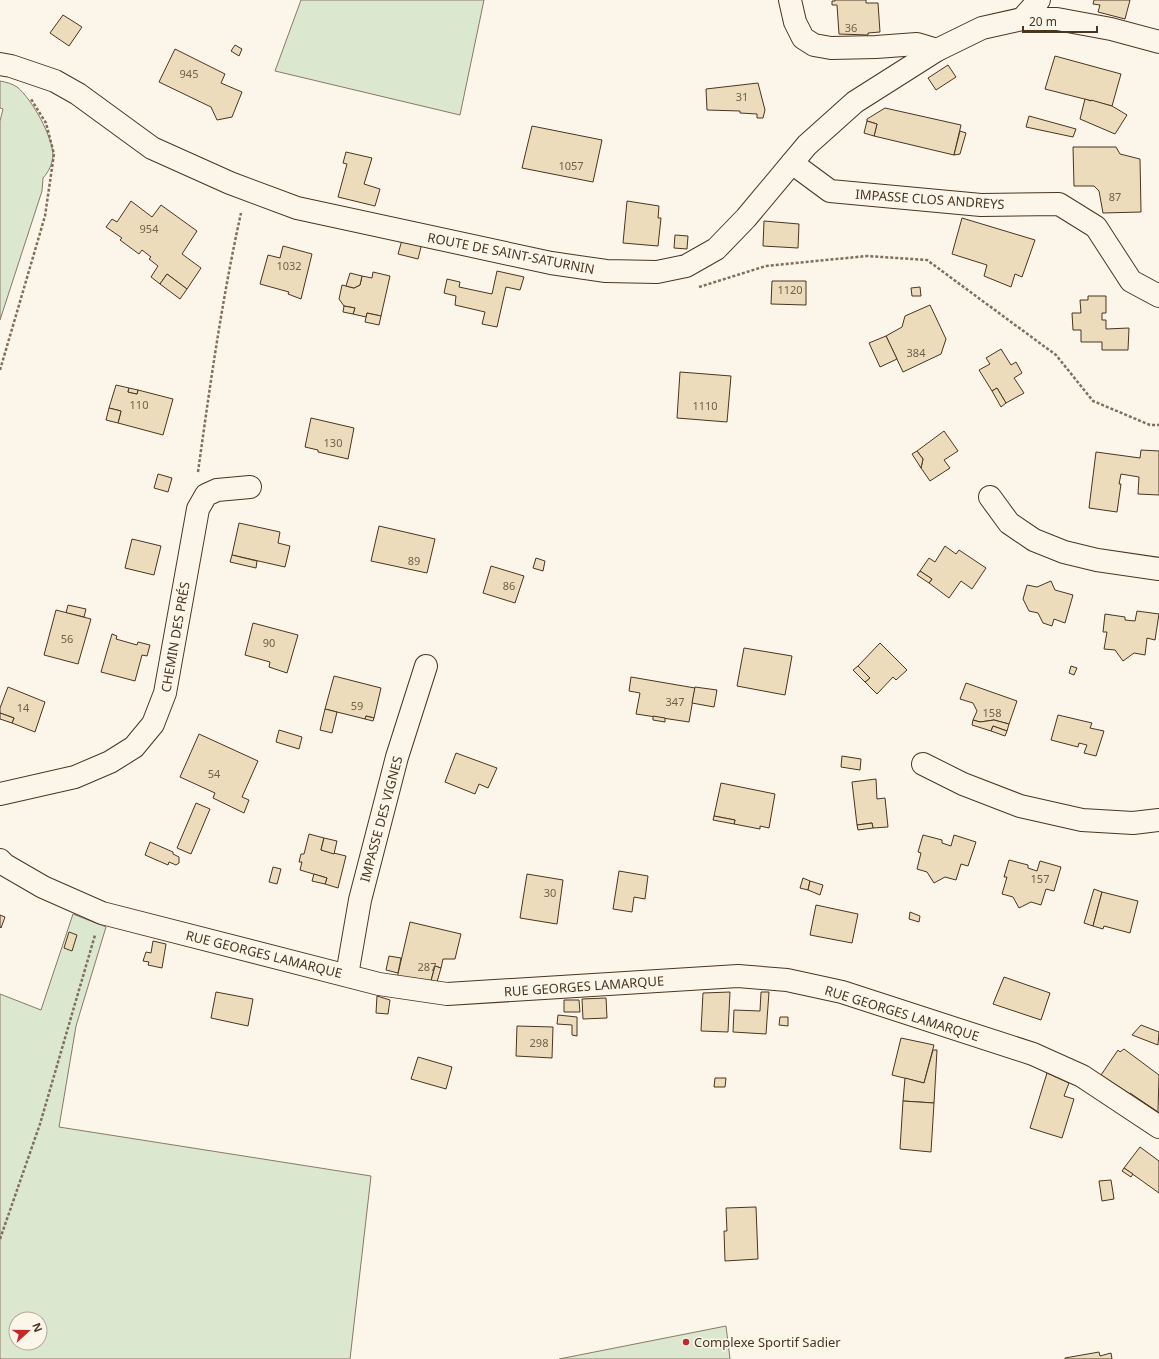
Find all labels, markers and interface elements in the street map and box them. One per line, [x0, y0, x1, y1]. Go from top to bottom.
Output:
scale bar [1023, 8, 1097, 34]
text: 20 m [1029, 13, 1057, 30]
house number: 36 [845, 20, 857, 35]
house number: 945 [180, 66, 198, 81]
house number: 31 [736, 89, 748, 104]
house number: 1057 [558, 158, 584, 173]
street label: IMPASSE CLOS ANDREYS [855, 185, 1005, 213]
house number: 87 [1109, 189, 1121, 204]
house number: 954 [140, 221, 159, 236]
street label: ROUTE DE SAINT-SATURNIN [426, 228, 596, 278]
house number: 1032 [276, 258, 302, 273]
house number: 1120 [777, 282, 803, 297]
house number: 384 [907, 345, 926, 360]
house number: 110 [130, 397, 148, 412]
house number: 1110 [692, 398, 718, 413]
house number: 130 [324, 435, 342, 450]
house number: 89 [408, 553, 420, 568]
house number: 86 [503, 578, 515, 593]
street label: CHEMIN DES PRÉS [156, 580, 194, 694]
house number: 56 [61, 631, 73, 646]
house number: 90 [263, 635, 275, 650]
house number: 347 [666, 694, 684, 709]
house number: 59 [351, 698, 363, 713]
house number: 14 [17, 700, 30, 715]
house number: 158 [983, 705, 1001, 720]
street label: IMPASSE DES VIGNES [356, 754, 406, 884]
house number: 54 [208, 766, 221, 781]
house number: 157 [1031, 871, 1049, 886]
house number: 30 [544, 885, 556, 900]
street label: RUE GEORGES LAMARQUE [184, 926, 344, 982]
house number: 287 [418, 959, 436, 974]
street label: RUE GEORGES LAMARQUE [503, 971, 665, 1001]
street label: RUE GEORGES LAMARQUE [823, 981, 981, 1045]
house number: 298 [530, 1035, 548, 1050]
north arrow [8, 1311, 48, 1351]
text: N [29, 1320, 46, 1334]
place label: Complexe Sportif Sadier [694, 1333, 841, 1351]
marker: Complexe Sportif Sadier [681, 1337, 691, 1347]

